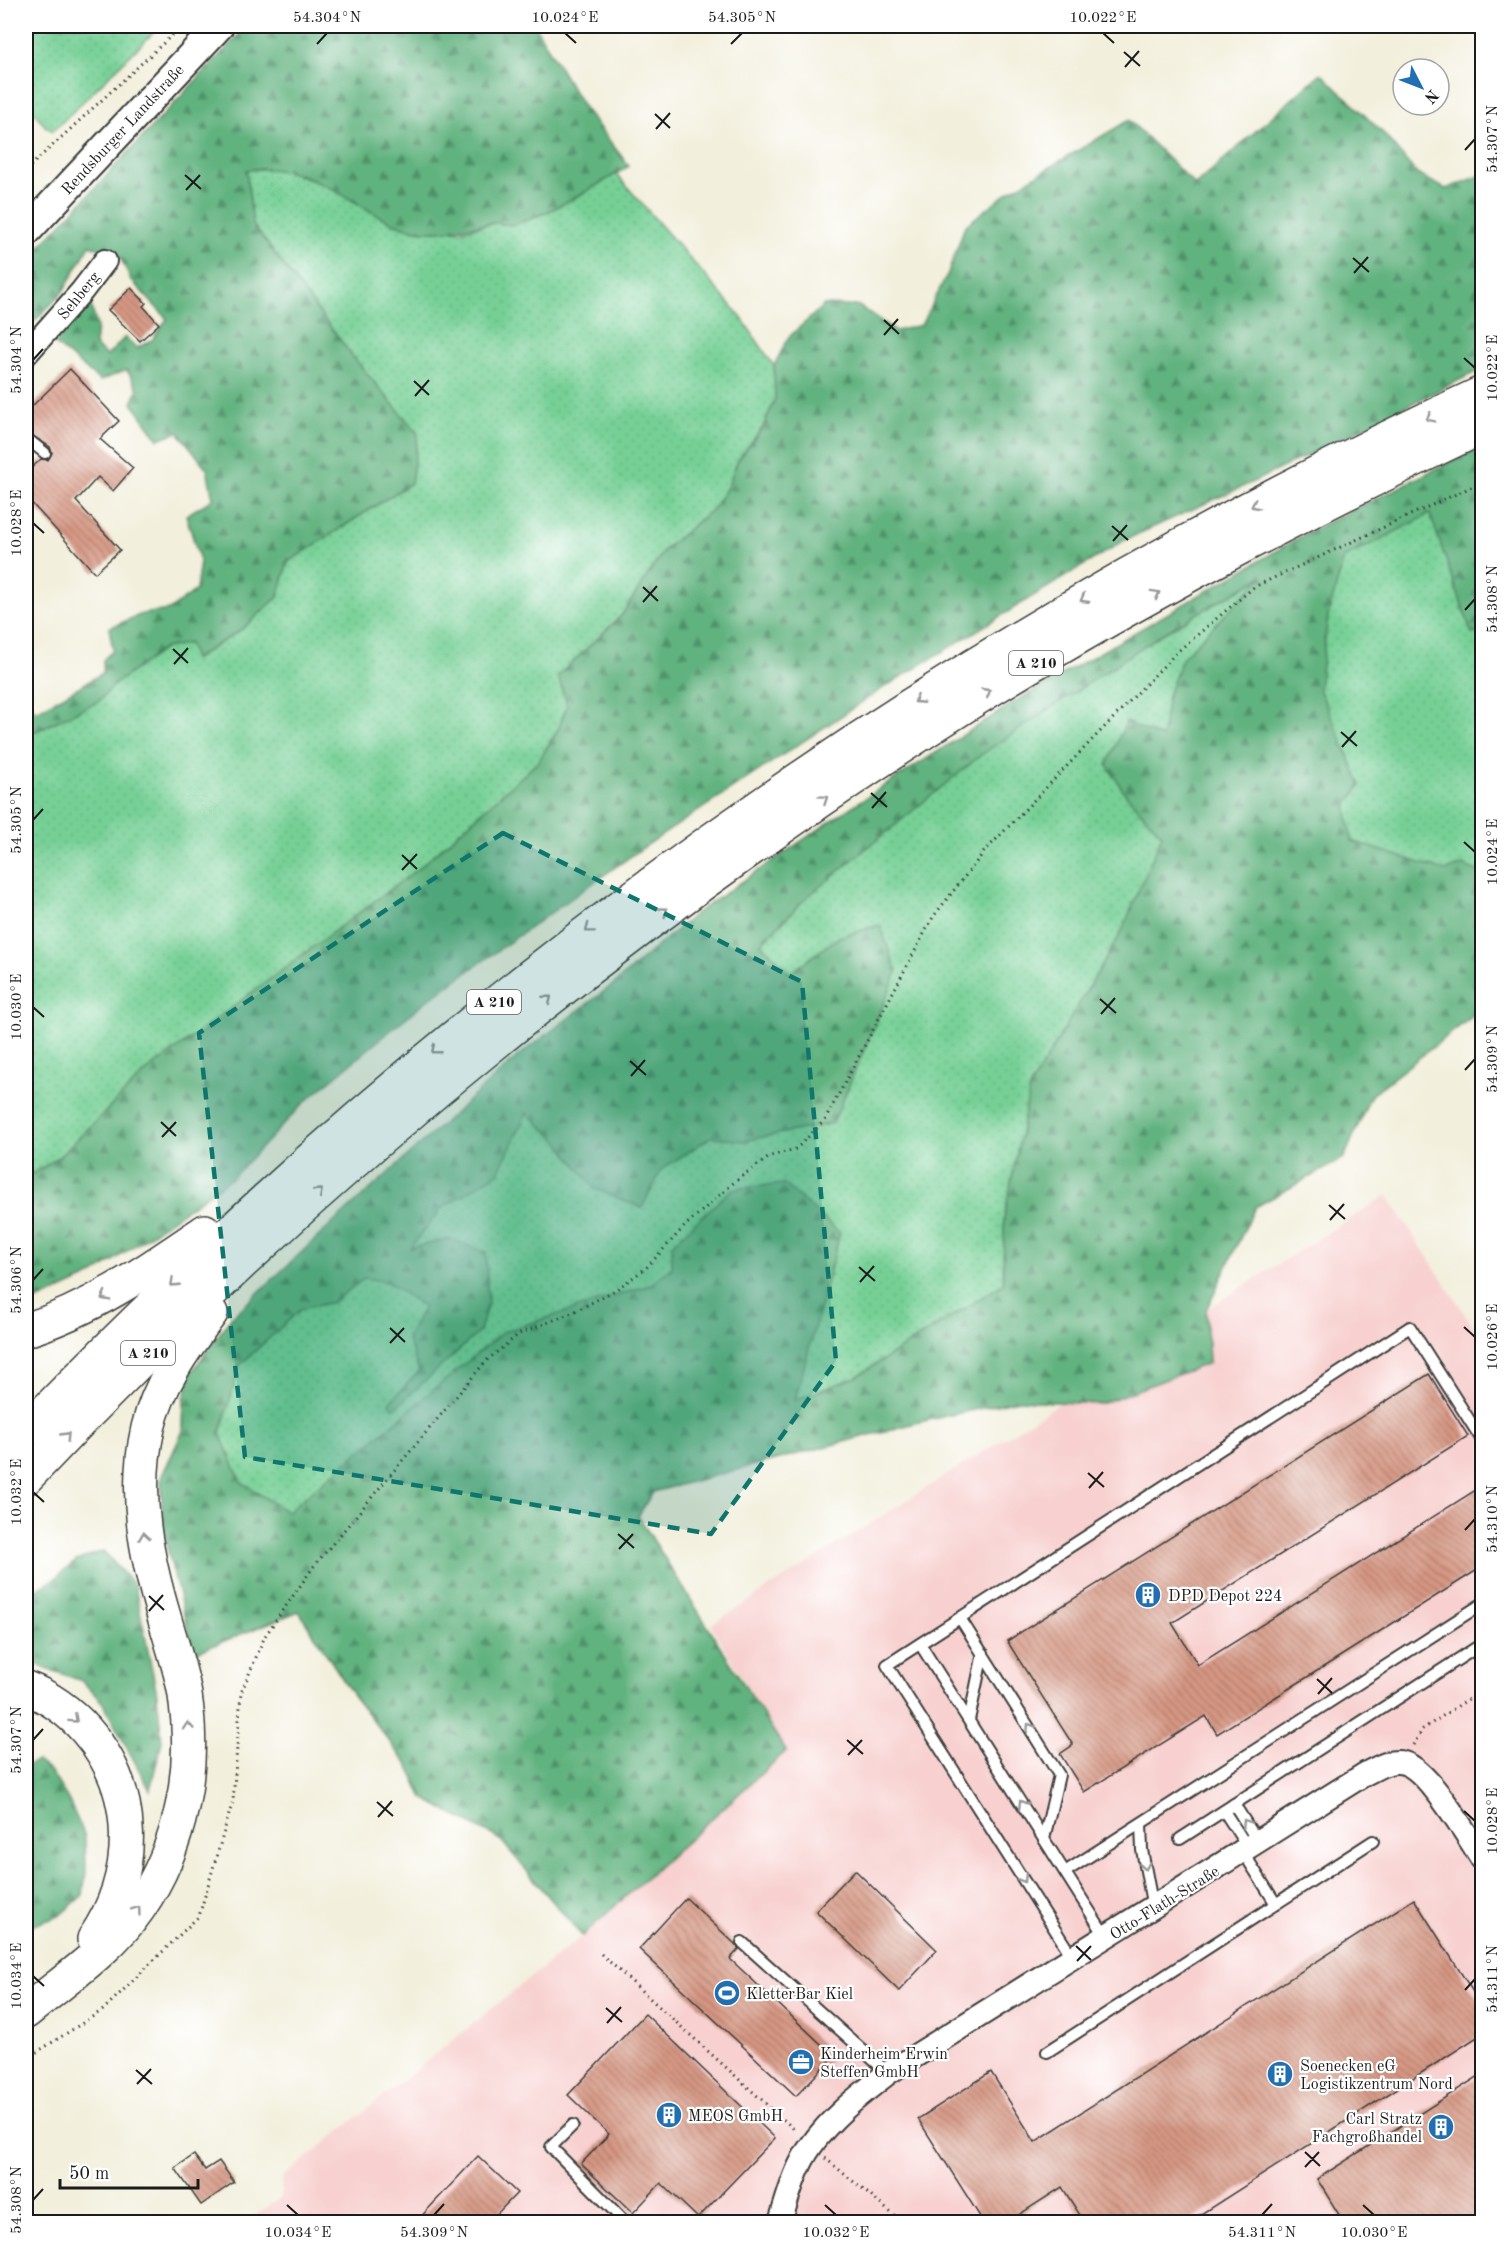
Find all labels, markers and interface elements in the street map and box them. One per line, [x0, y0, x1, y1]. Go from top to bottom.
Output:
text: 54.304°N [293, 11, 361, 26]
text: 10.024°E [532, 11, 598, 26]
text: 54.305°N [708, 11, 776, 26]
text: 10.022°E [1070, 11, 1136, 26]
north arrow [1391, 57, 1451, 117]
street label: Rendsburger Landstraße [59, 62, 188, 199]
text: N [1420, 86, 1441, 106]
text: 54.307°N [1486, 105, 1501, 173]
street label: Sehberg [55, 269, 104, 323]
text: 54.304°N [10, 326, 25, 394]
text: 10.022°E [1486, 335, 1501, 401]
one-way arrow [1425, 410, 1436, 422]
text: 10.028°E [10, 490, 25, 556]
one-way arrow [1250, 497, 1261, 509]
text: 54.308°N [1486, 565, 1501, 633]
one-way arrow [1149, 590, 1160, 601]
one-way arrow [1080, 591, 1090, 603]
road number: A 210 [1009, 651, 1063, 675]
one-way arrow [981, 688, 991, 700]
one-way arrow [914, 693, 925, 704]
text: 54.305°N [10, 786, 25, 854]
one-way arrow [818, 795, 829, 806]
text: 10.024°E [1486, 819, 1501, 885]
one-way arrow [658, 907, 669, 918]
one-way arrow [584, 922, 595, 933]
text: 10.030°E [10, 974, 25, 1040]
road number: A 210 [467, 990, 521, 1014]
one-way arrow [541, 996, 552, 1007]
text: 54.309°N [1486, 1025, 1501, 1093]
one-way arrow [431, 1042, 442, 1053]
one-way arrow [312, 1188, 322, 1199]
text: 54.306°N [10, 1246, 25, 1314]
one-way arrow [170, 1276, 180, 1287]
one-way arrow [100, 1290, 111, 1301]
text: 10.026°E [1486, 1304, 1501, 1370]
road number: A 210 [121, 1341, 175, 1365]
one-way arrow [58, 1432, 69, 1443]
text: 10.032°E [10, 1459, 25, 1525]
text: 54.310°N [1486, 1485, 1501, 1553]
one-way arrow [139, 1532, 151, 1541]
building icon: DPD Depot 224 [1133, 1580, 1163, 1610]
place label: DPD Depot 224 [1168, 1589, 1282, 1605]
text: 54.307°N [10, 1706, 25, 1774]
one-way arrow [68, 1712, 78, 1723]
one-way arrow [182, 1721, 195, 1730]
one-way arrow [1026, 1723, 1037, 1734]
text: 10.028°E [1486, 1788, 1501, 1854]
one-way arrow [1018, 1800, 1029, 1811]
one-way arrow [1242, 1819, 1254, 1829]
one-way arrow [1138, 1861, 1151, 1871]
street label: Otto-Flath-Straße [1108, 1864, 1222, 1944]
one-way arrow [1015, 1872, 1026, 1883]
one-way arrow [130, 1906, 141, 1917]
text: 10.034°E [10, 1943, 25, 2009]
text: 54.311°N [1486, 1945, 1501, 2013]
sports icon: KletterBar Kiel [712, 1978, 742, 2008]
place label: KletterBar Kiel [746, 1987, 853, 2003]
office icon: Kinderheim Erwin Steffen GmbH [786, 2047, 816, 2077]
place label: Kinderheim Erwin Steffen GmbH [820, 2047, 948, 2081]
building icon: Soenecken eG Logistikzentrum Nord [1265, 2059, 1295, 2089]
place label: Soenecken eG Logistikzentrum Nord [1300, 2059, 1453, 2093]
building icon: MEOS GmbH [654, 2100, 684, 2130]
place label: MEOS GmbH [688, 2109, 783, 2125]
place label: Carl Stratz Fachgroßhandel [1312, 2112, 1422, 2146]
building icon: Carl Stratz Fachgroßhandel [1426, 2112, 1456, 2142]
scale bar [60, 2152, 198, 2190]
text: 50 m [69, 2165, 109, 2183]
text: 54.308°N [10, 2166, 25, 2234]
text: 10.034°E [265, 2226, 331, 2241]
text: 54.309°N [400, 2226, 468, 2241]
text: 10.032°E [803, 2226, 869, 2241]
text: 54.311°N [1228, 2226, 1296, 2241]
text: 10.030°E [1341, 2226, 1407, 2241]

